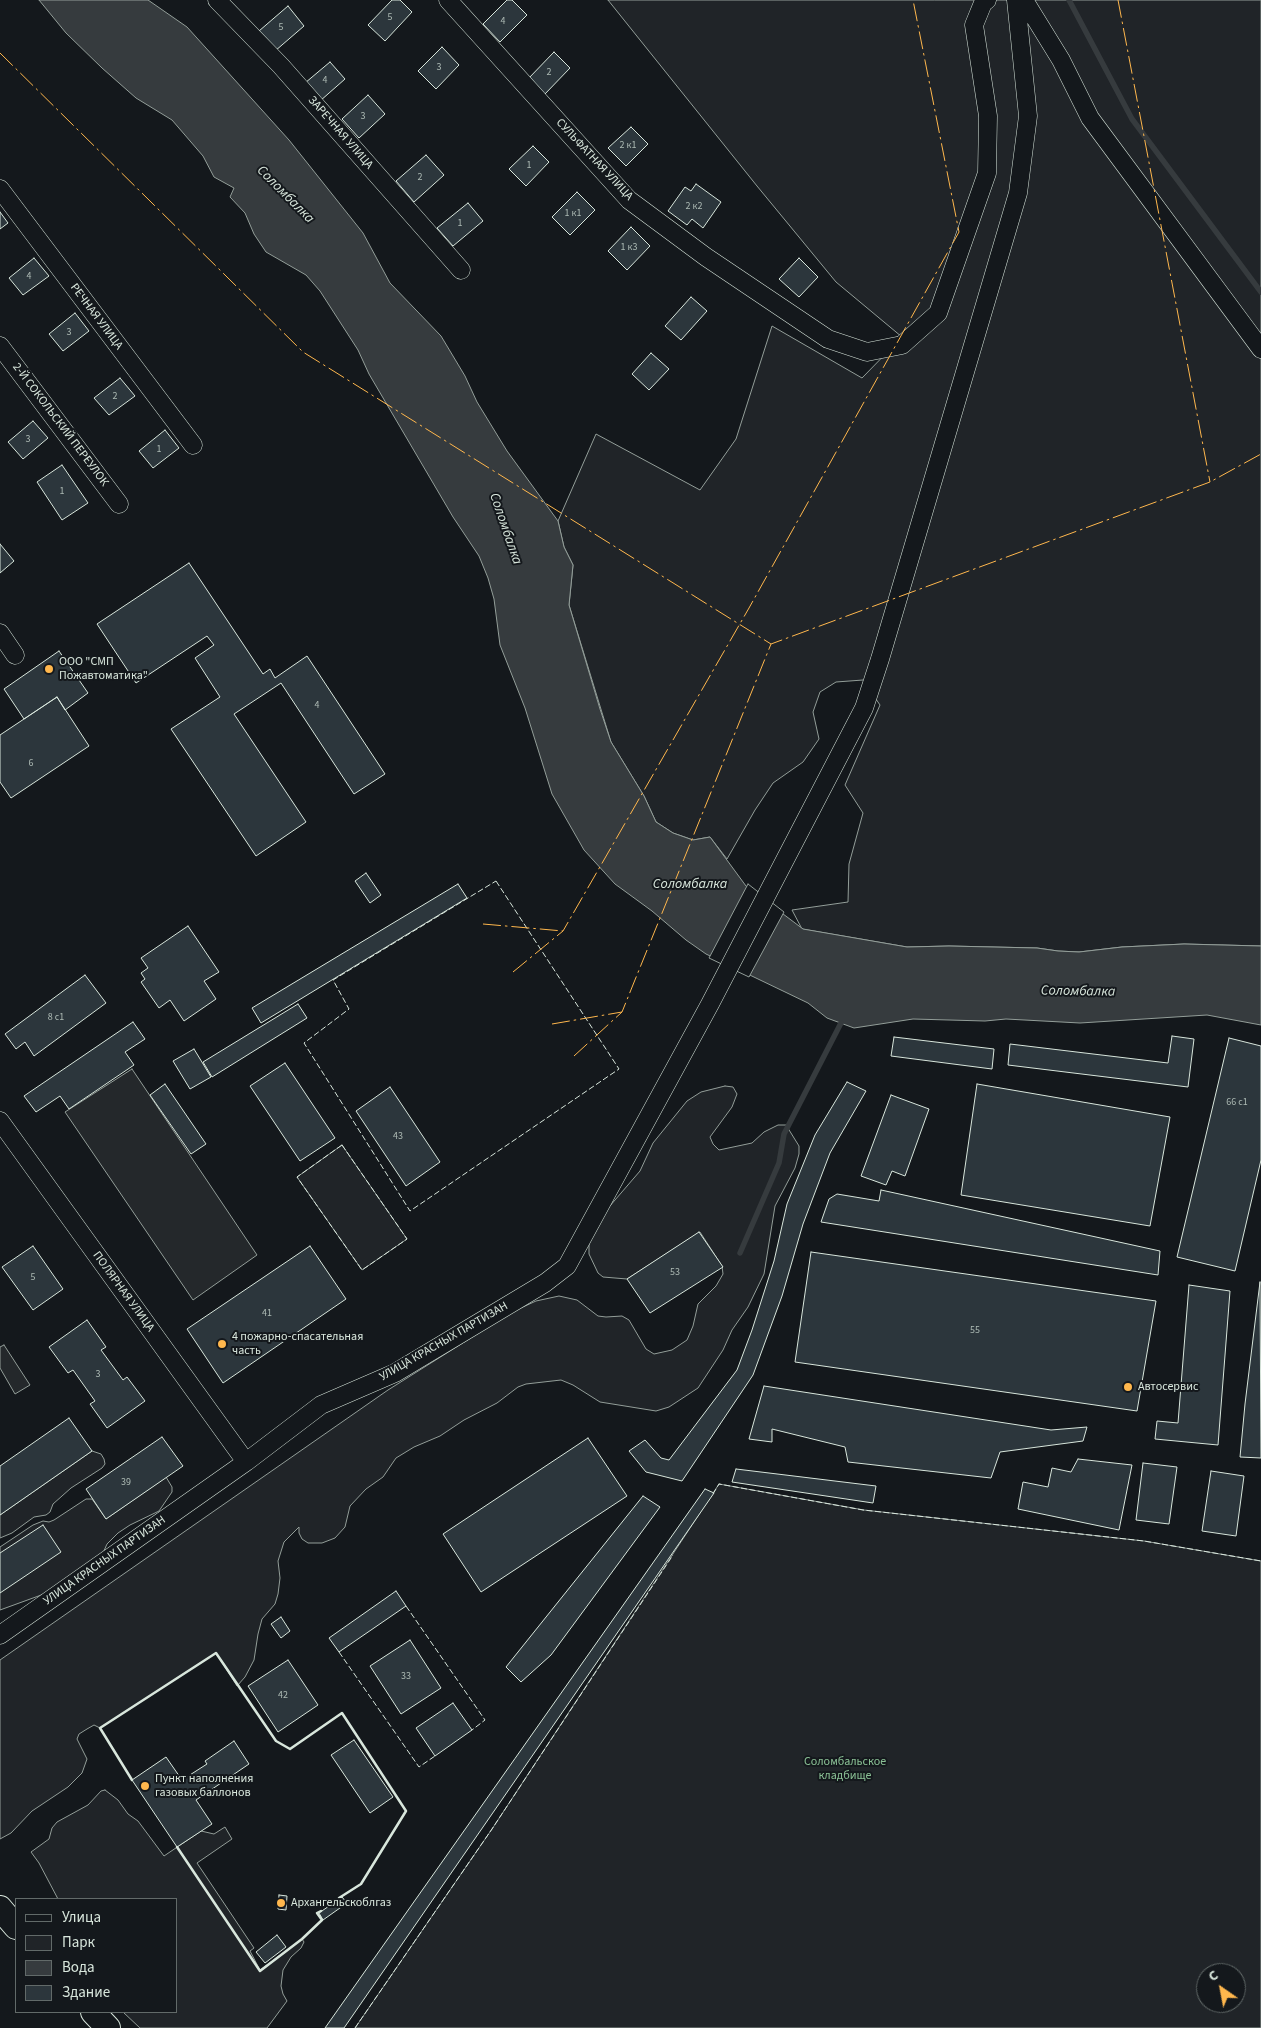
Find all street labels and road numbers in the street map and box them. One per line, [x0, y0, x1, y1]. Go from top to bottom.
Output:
street label: ЗАРЕЧНАЯ УЛИЦА [304, 94, 376, 172]
street label: СУЛЬФАТНАЯ УЛИЦА [552, 116, 636, 204]
street label: РЕЧНАЯ УЛИЦА [66, 281, 126, 353]
street label: 2-Й СОКОЛЬСКИЙ ПЕРЕУЛОК [9, 361, 111, 489]
street label: ПОЛЯРНАЯ УЛИЦА [89, 1249, 157, 1335]
street label: УЛИЦА КРАСНЫХ ПАРТИЗАН [377, 1299, 511, 1385]
street label: УЛИЦА КРАСНЫХ ПАРТИЗАН [41, 1513, 169, 1609]

